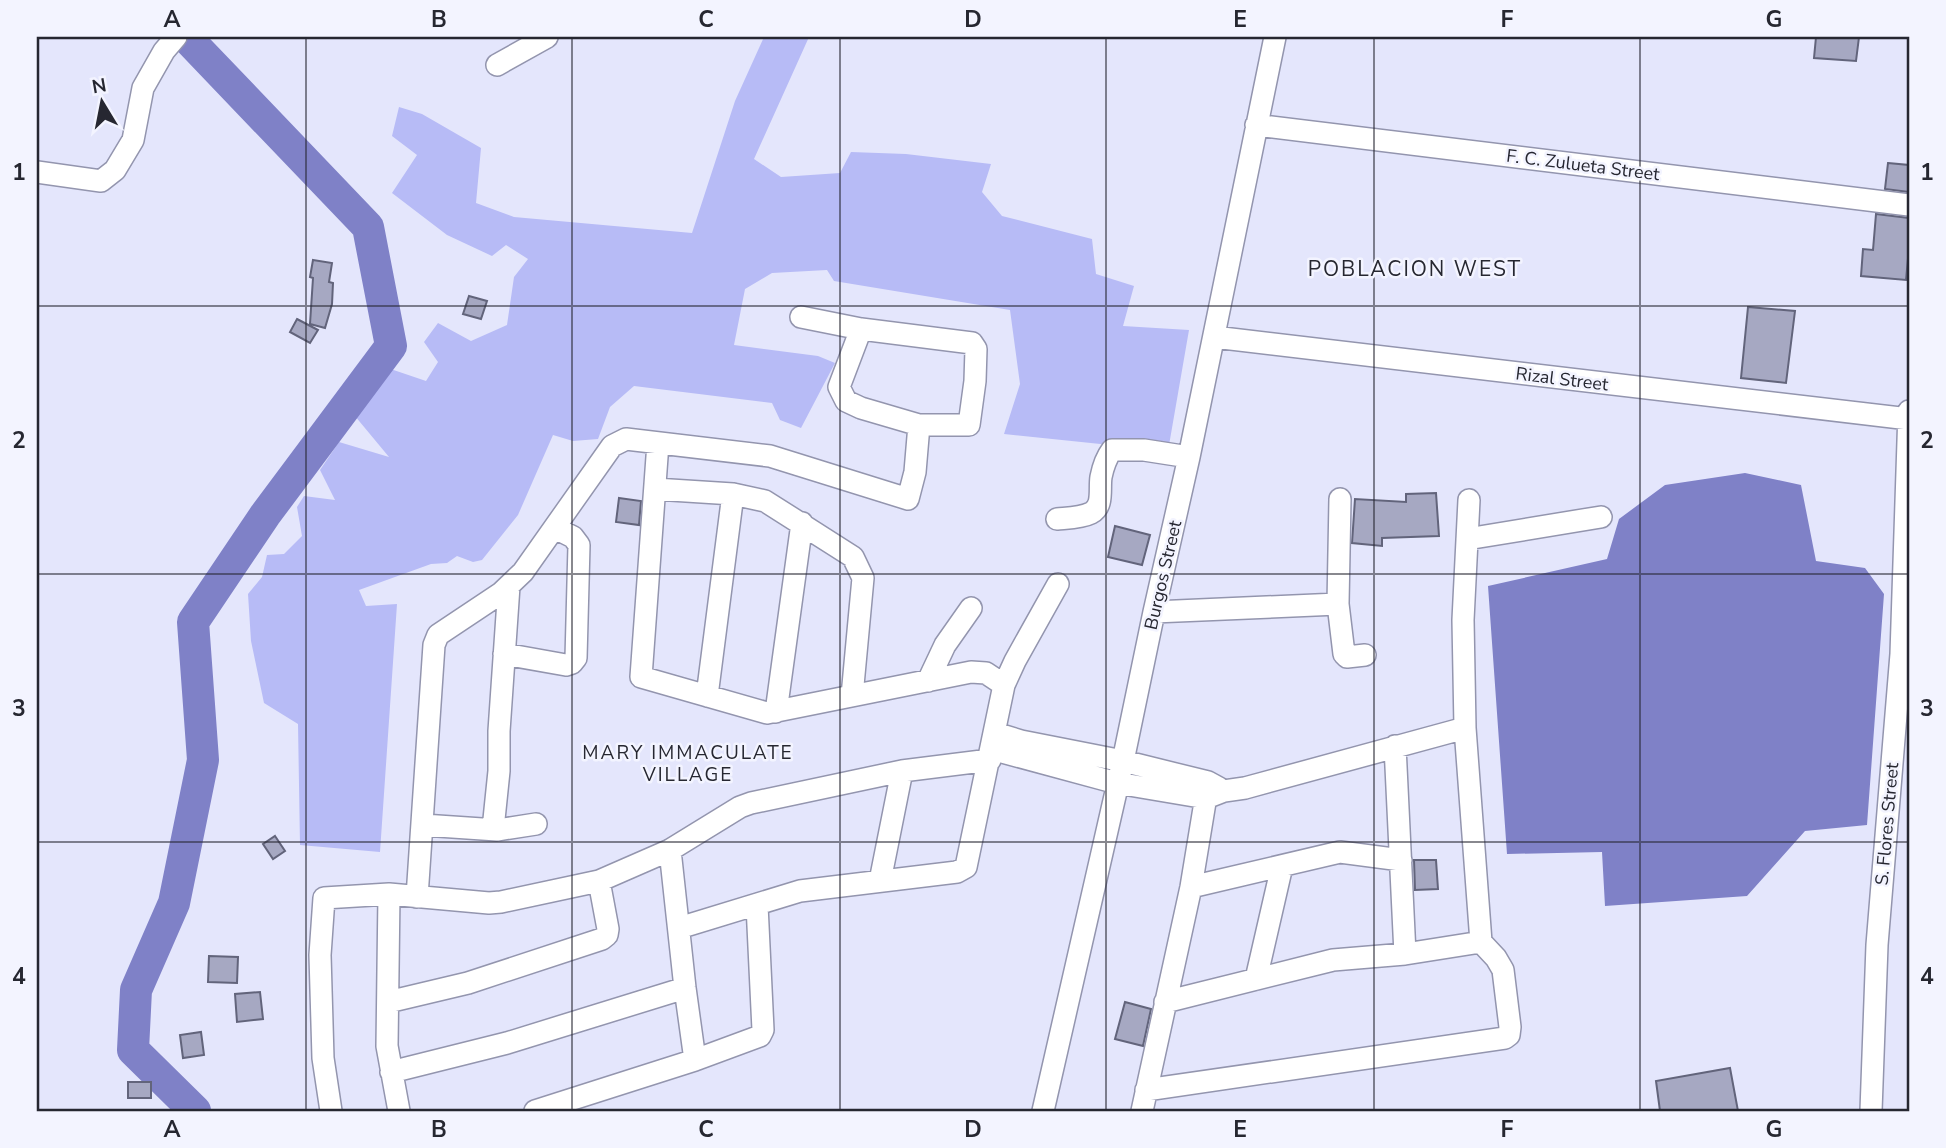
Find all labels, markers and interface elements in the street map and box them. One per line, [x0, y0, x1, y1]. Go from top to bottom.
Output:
text: A [163, 4, 181, 35]
text: B [431, 4, 447, 35]
text: C [698, 4, 714, 35]
text: D [964, 4, 982, 35]
text: E [1233, 4, 1247, 35]
text: F [1501, 4, 1514, 35]
text: G [1766, 4, 1782, 35]
north arrow [66, 66, 136, 136]
text: N [90, 72, 108, 100]
street label: F. C. Zulueta Street [1505, 144, 1662, 186]
text: 1 [12, 157, 26, 188]
text: 1 [1920, 157, 1934, 188]
district label: POBLACION WEST [1308, 255, 1522, 283]
street label: Rizal Street [1514, 361, 1610, 397]
text: 2 [12, 425, 26, 456]
text: 2 [1920, 425, 1934, 456]
street label: Burgos Street [1139, 517, 1187, 632]
text: 3 [12, 693, 26, 724]
text: 3 [1920, 693, 1934, 724]
district label: MARY IMMACULATE VILLAGE [582, 740, 794, 788]
street label: S. Flores Street [1870, 761, 1904, 886]
text: 4 [12, 961, 26, 992]
text: 4 [1920, 961, 1934, 992]
text: A [163, 1114, 181, 1145]
text: B [431, 1114, 447, 1145]
text: C [698, 1114, 714, 1145]
text: D [964, 1114, 982, 1145]
text: E [1233, 1114, 1247, 1145]
text: F [1501, 1114, 1514, 1145]
text: G [1766, 1114, 1782, 1145]

